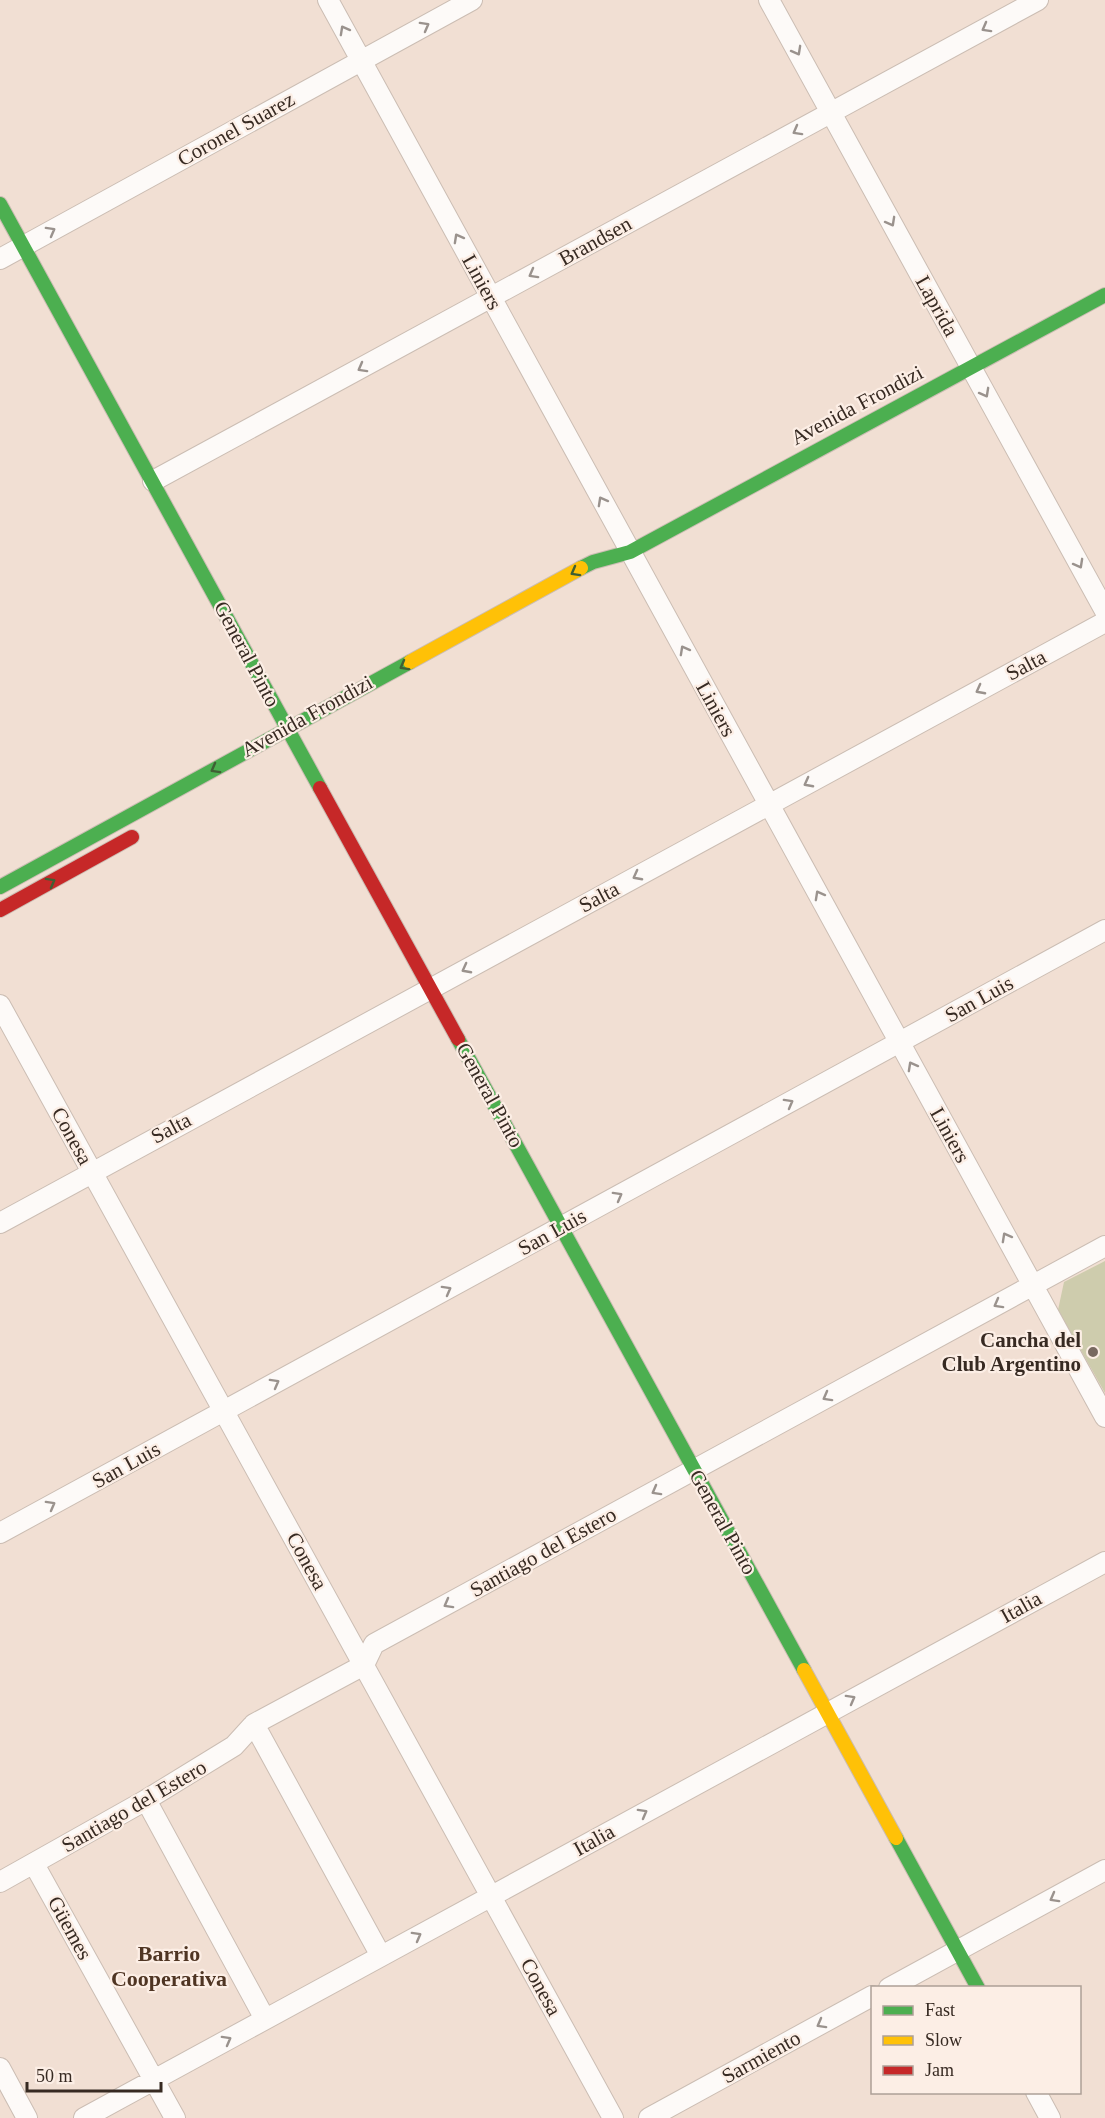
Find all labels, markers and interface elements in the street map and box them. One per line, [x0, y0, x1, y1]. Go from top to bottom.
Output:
one-way arrow [982, 21, 993, 32]
one-way arrow [419, 22, 429, 33]
one-way arrow [340, 26, 351, 36]
one-way arrow [790, 45, 801, 55]
street label: Coronel Suarez [173, 87, 299, 171]
one-way arrow [792, 124, 803, 135]
street label: Brandsen [554, 211, 636, 271]
one-way arrow [884, 216, 895, 226]
one-way arrow [45, 226, 56, 238]
one-way arrow [454, 234, 465, 244]
street label: Liniers [457, 250, 507, 314]
one-way arrow [529, 267, 539, 278]
street label: Laprida [911, 272, 964, 341]
street label: Avenida Frondizi [787, 360, 927, 450]
one-way arrow [358, 361, 368, 372]
one-way arrow [978, 387, 989, 397]
one-way arrow [598, 497, 609, 507]
one-way arrow [1072, 558, 1083, 568]
one-way arrow [571, 565, 581, 576]
street label: General Pinto [209, 597, 285, 711]
street label: Salta [1002, 644, 1051, 685]
one-way arrow [680, 646, 691, 657]
one-way arrow [400, 658, 410, 670]
street label: Avenida Frondizi [237, 670, 377, 762]
street label: Liniers [691, 677, 741, 741]
one-way arrow [976, 683, 986, 694]
one-way arrow [211, 762, 221, 773]
one-way arrow [804, 776, 815, 787]
one-way arrow [633, 869, 643, 880]
street label: Salta [575, 876, 624, 917]
one-way arrow [45, 878, 55, 889]
one-way arrow [815, 891, 826, 901]
one-way arrow [461, 962, 472, 973]
street label: San Luis [941, 971, 1017, 1027]
street label: General Pinto [451, 1038, 529, 1152]
one-way arrow [908, 1062, 919, 1072]
one-way arrow [783, 1099, 793, 1110]
street label: Conesa [47, 1103, 98, 1169]
street label: Liniers [925, 1103, 975, 1167]
street label: Salta [147, 1107, 196, 1148]
one-way arrow [612, 1192, 622, 1203]
street label: San Luis [514, 1204, 590, 1260]
one-way arrow [1002, 1233, 1013, 1243]
one-way arrow [440, 1285, 451, 1297]
one-way arrow [994, 1297, 1005, 1308]
place label: Cancha del Club Argentino [942, 1328, 1081, 1376]
marker: Cancha del Club Argentino [1086, 1345, 1100, 1359]
one-way arrow [269, 1379, 280, 1390]
one-way arrow [823, 1390, 833, 1401]
street label: San Luis [88, 1437, 164, 1493]
street label: General Pinto [684, 1465, 762, 1579]
one-way arrow [652, 1484, 662, 1495]
one-way arrow [45, 1501, 56, 1512]
street label: Santiago del Estero [466, 1502, 620, 1602]
street label: Conesa [282, 1528, 333, 1594]
street label: Italia [996, 1586, 1046, 1628]
one-way arrow [444, 1597, 454, 1608]
one-way arrow [845, 1695, 856, 1706]
street label: Santiago del Estero [57, 1755, 211, 1857]
one-way arrow [637, 1809, 648, 1820]
street label: Italia [569, 1819, 619, 1861]
one-way arrow [1049, 1891, 1060, 1902]
street label: Güemes [43, 1892, 97, 1964]
one-way arrow [411, 1932, 421, 1943]
district label: Barrio Cooperativa [111, 1941, 227, 1991]
street label: Conesa [516, 1954, 567, 2020]
legend [871, 1986, 1081, 2094]
text: Fast [925, 2000, 955, 2020]
one-way arrow [817, 2017, 827, 2028]
street label: Sarmiento [717, 2026, 805, 2088]
text: Slow [925, 2030, 962, 2050]
one-way arrow [221, 2036, 231, 2047]
scale bar [27, 2055, 160, 2093]
text: Jam [925, 2060, 954, 2080]
text: 50 m [36, 2066, 73, 2086]

